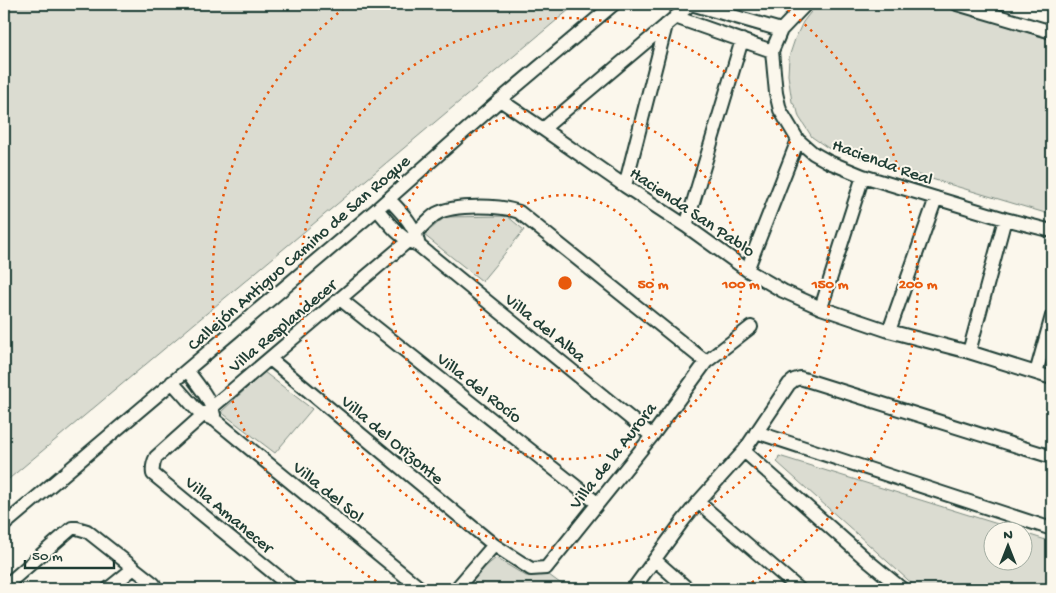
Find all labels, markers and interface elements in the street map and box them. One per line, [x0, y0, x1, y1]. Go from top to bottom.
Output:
street label: Hacienda Real [829, 135, 935, 191]
street label: Callejón Antiguo Camino de San Roque [184, 151, 416, 356]
street label: Hacienda San Pablo [625, 163, 758, 263]
centre of rings [556, 274, 574, 292]
street label: Villa Resplandecer [225, 275, 343, 379]
text: 50 m [638, 276, 669, 294]
text: 100 m [721, 276, 760, 294]
text: 150 m [811, 276, 849, 294]
text: 200 m [899, 276, 938, 294]
street label: Villa del Alba [499, 289, 590, 369]
street label: Villa del Rocío [431, 349, 525, 429]
street label: Villa del Orizonte [335, 391, 448, 490]
street label: Villa de la Aurora [565, 398, 663, 515]
street label: Villa del Sol [287, 457, 367, 528]
street label: Villa Amanecer [179, 472, 278, 560]
north arrow [984, 520, 1034, 570]
text: N [1003, 527, 1013, 544]
scale bar [25, 538, 114, 570]
text: 50 m [32, 548, 63, 566]

